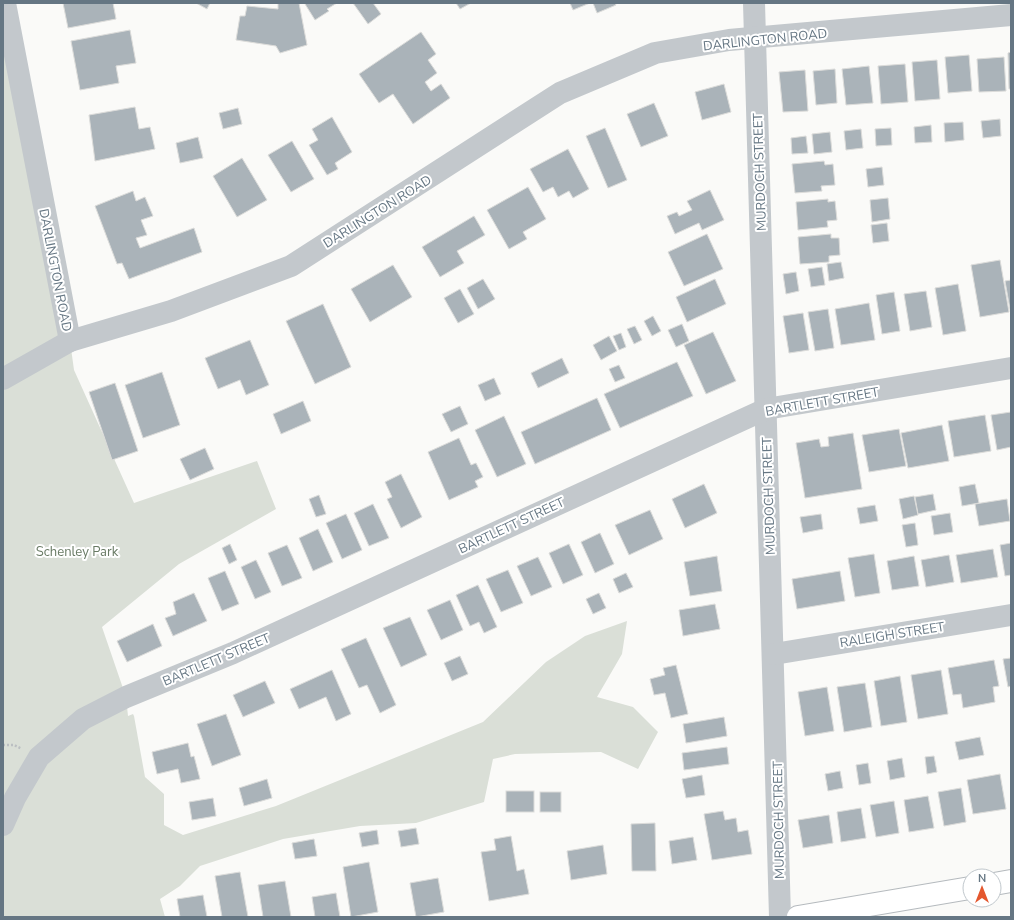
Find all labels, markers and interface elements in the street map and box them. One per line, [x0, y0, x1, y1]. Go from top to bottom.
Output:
street label: DARLINGTON ROAD [702, 25, 828, 55]
street label: MURDOCH STREET [749, 113, 771, 231]
street label: DARLINGTON ROAD [320, 171, 435, 253]
street label: DARLINGTON ROAD [34, 207, 76, 333]
street label: BARTLETT STREET [764, 383, 881, 421]
street label: MURDOCH STREET [758, 437, 780, 555]
street label: BARTLETT STREET [455, 493, 568, 558]
park label: Schenley Park [36, 543, 119, 561]
street label: RALEIGH STREET [838, 618, 946, 652]
street label: BARTLETT STREET [160, 629, 273, 691]
street label: MURDOCH STREET [769, 761, 789, 879]
north arrow [962, 868, 1002, 908]
text: N [978, 871, 986, 886]

